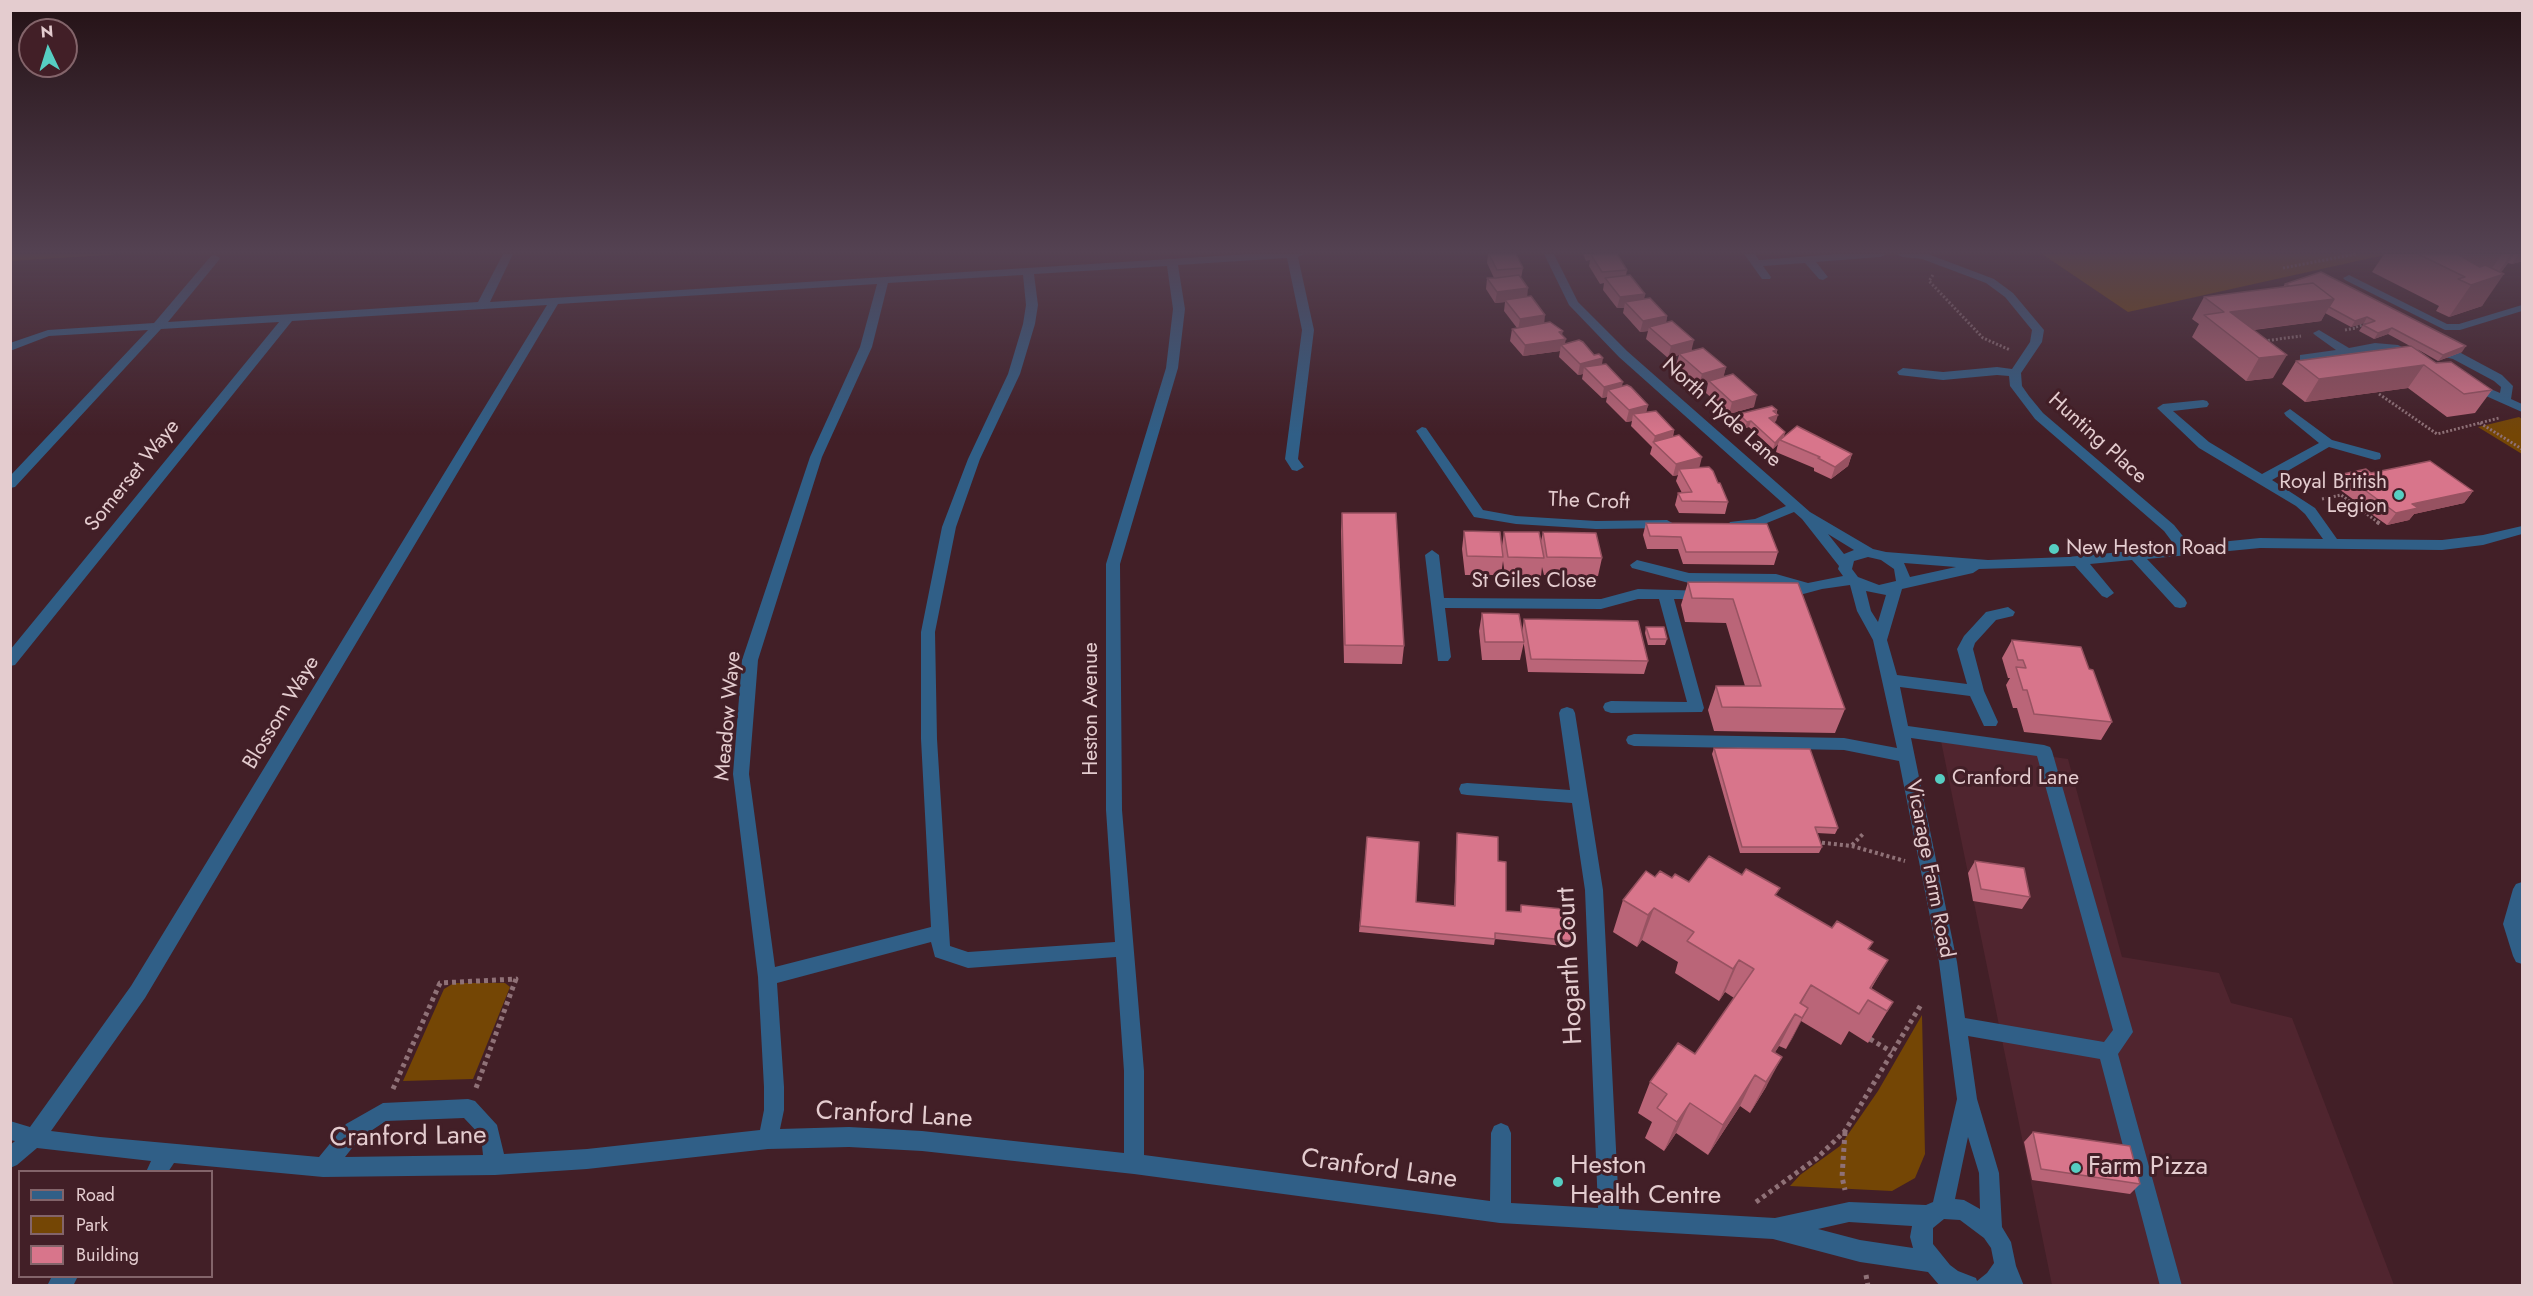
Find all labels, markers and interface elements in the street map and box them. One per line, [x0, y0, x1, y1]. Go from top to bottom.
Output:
north arrow [18, 18, 78, 78]
text: N [40, 20, 54, 43]
street label: North Hyde Lane [1656, 353, 1786, 473]
street label: Hunting Place [2042, 388, 2152, 490]
street label: Somerset Waye [80, 415, 186, 537]
place label: Royal British Legion [2279, 470, 2387, 520]
street label: The Croft [1548, 488, 1630, 516]
marker: Royal British Legion [2392, 488, 2406, 502]
place label: New Heston Road [2066, 536, 2227, 562]
marker: New Heston Road [2047, 542, 2061, 556]
street label: St Giles Close [1472, 569, 1596, 595]
street label: Heston Avenue [1079, 642, 1105, 776]
street label: Meadow Waye [711, 650, 747, 782]
street label: Blossom Waye [238, 652, 326, 774]
place label: Cranford Lane [1952, 766, 2079, 792]
marker: Cranford Lane [1933, 772, 1947, 786]
street label: Vicarage Farm Road [1899, 778, 1959, 960]
street label: Hogarth Court [1551, 887, 1591, 1045]
street label: Cranford Lane [815, 1096, 973, 1136]
street label: Cranford Lane [329, 1121, 487, 1155]
street label: Cranford Lane [1299, 1144, 1459, 1196]
place label: Heston Health Centre [1570, 1151, 1721, 1212]
place label: Farm Pizza [2088, 1152, 2208, 1184]
marker: Farm Pizza [2069, 1161, 2083, 1175]
legend [18, 1170, 213, 1278]
marker: Heston Health Centre [1551, 1175, 1565, 1189]
text: Road [76, 1182, 115, 1208]
text: Park [76, 1212, 108, 1238]
text: Building [76, 1242, 139, 1268]

